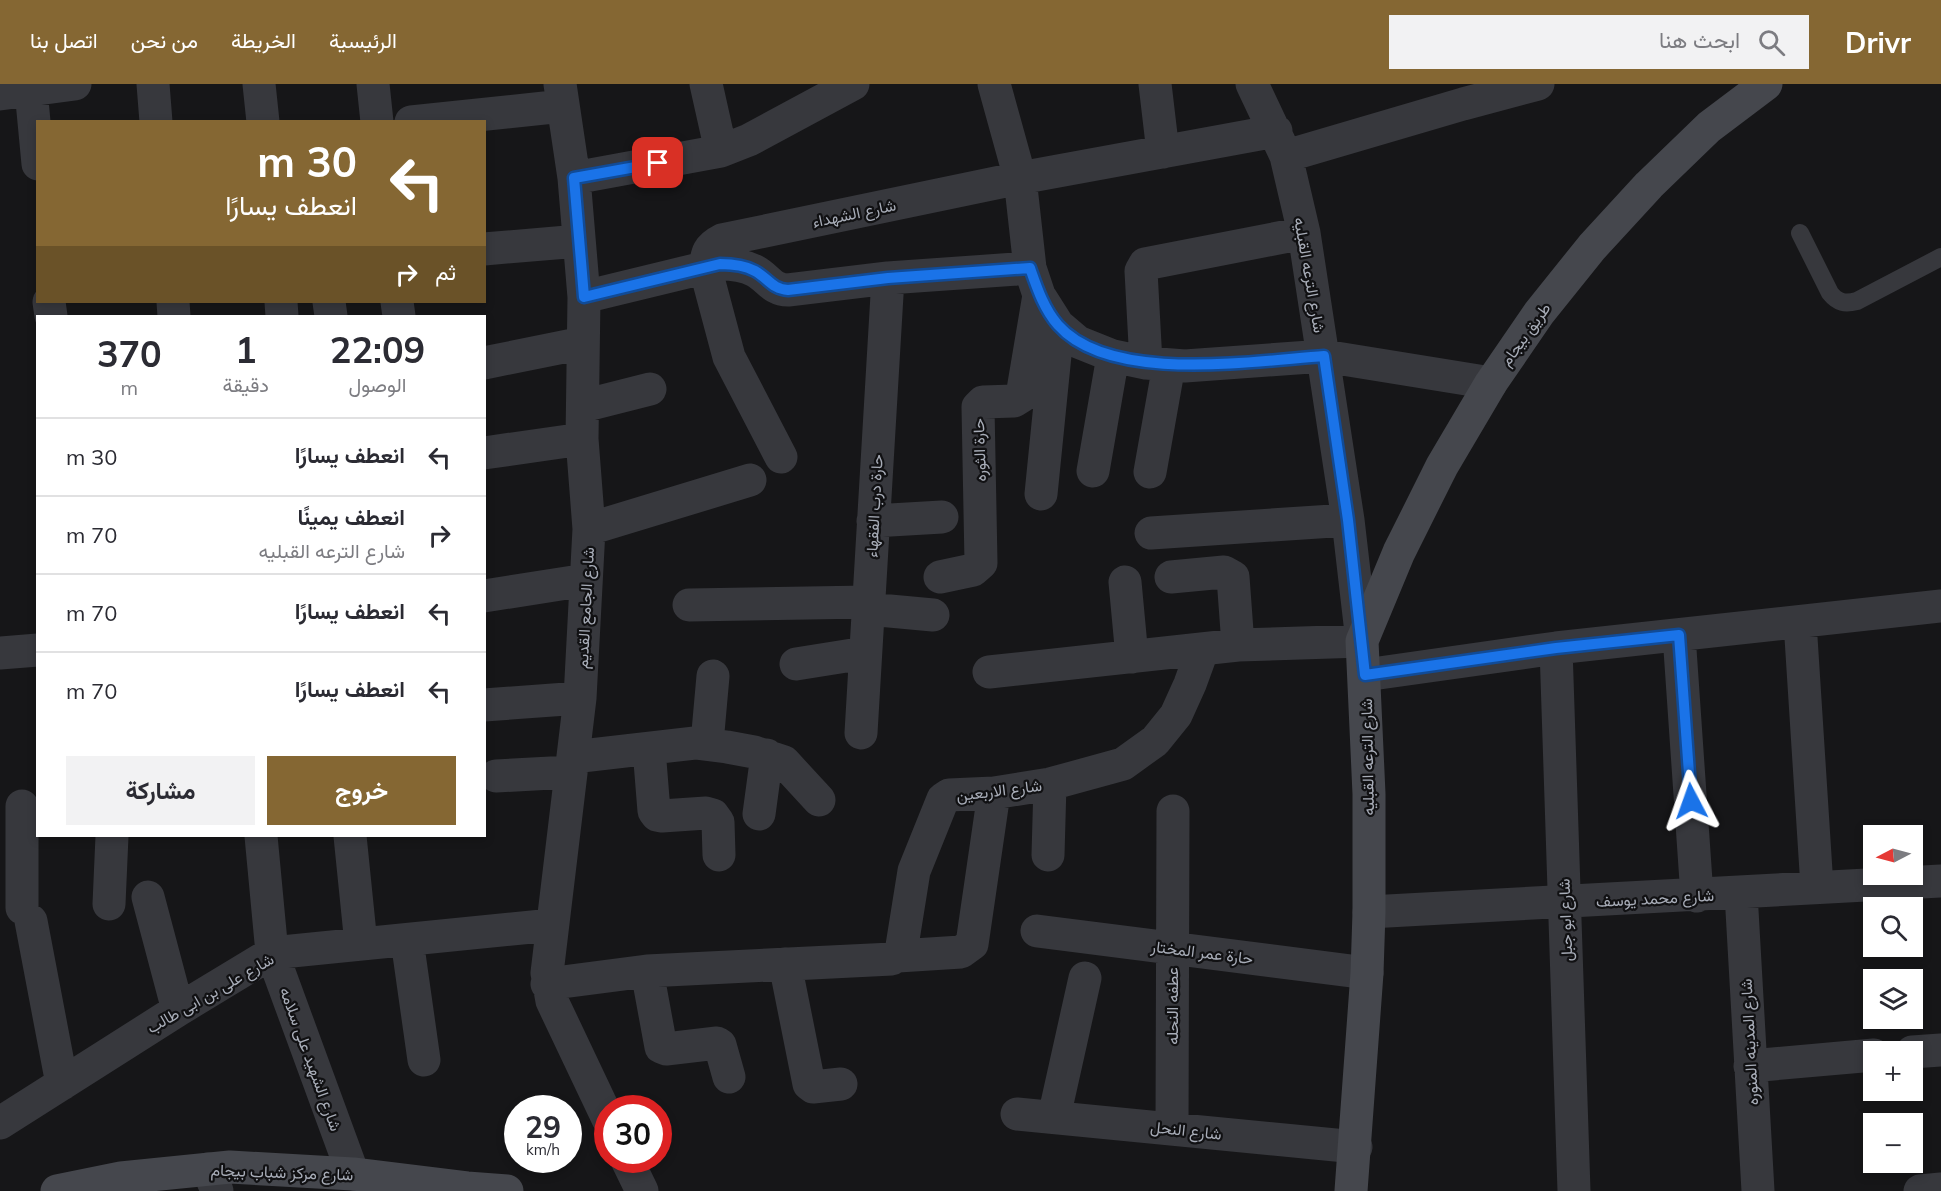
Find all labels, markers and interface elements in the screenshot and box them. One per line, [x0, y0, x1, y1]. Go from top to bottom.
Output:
search box [1389, 15, 1809, 69]
text: Drivr [1845, 25, 1911, 60]
text: ابحث هنا [1659, 26, 1740, 54]
icon: search [1755, 26, 1788, 59]
text: اتصل بنا [30, 27, 98, 53]
text: من نحن [131, 27, 198, 53]
text: الخريطة [231, 27, 296, 53]
text: الرئيسية [329, 27, 397, 53]
text: 30 m [257, 135, 357, 188]
pin [632, 137, 683, 188]
icon: left [378, 144, 456, 222]
icon: arrive [641, 146, 674, 179]
text: انعطف يسارًا [225, 188, 357, 222]
street label: شارع الشهداء [810, 194, 898, 234]
street label: شارع الترعه القبليه [1288, 216, 1330, 335]
icon: right [390, 258, 423, 291]
text: ثم [435, 258, 456, 286]
street label: طريق بيجام [1495, 298, 1555, 370]
text: 1 [235, 327, 257, 372]
text: 22:09 [330, 327, 425, 372]
text: 370 [97, 331, 162, 376]
text: دقيقة [223, 372, 269, 397]
text: الوصول [349, 372, 406, 397]
text: m [121, 375, 138, 400]
street label: حارة الثوره [968, 418, 991, 482]
text: انعطف يسارًا [295, 441, 405, 469]
icon: left [423, 441, 456, 474]
text: 30 m [66, 443, 117, 471]
street label: حارة درب الفقهاء [861, 453, 888, 558]
text: انعطف يمينًا [298, 503, 405, 531]
icon: right [423, 519, 456, 552]
text: 70 m [66, 521, 117, 549]
text: شارع الترعه القبليه [259, 538, 405, 563]
street label: شارع الجامع القديم [572, 547, 600, 670]
text: انعطف يسارًا [295, 597, 405, 625]
icon: left [423, 597, 456, 630]
text: 70 m [66, 599, 117, 627]
text: انعطف يسارًا [295, 675, 405, 703]
icon: left [423, 675, 456, 708]
text: 70 m [66, 677, 117, 705]
street label: شارع الترعه القبليه [1356, 698, 1380, 816]
button: مشاركة [66, 756, 255, 825]
button: خروج [267, 756, 456, 825]
position arrow [1659, 769, 1723, 833]
street label: شارع الاربعين [955, 775, 1043, 807]
north arrow [1863, 825, 1923, 885]
map controls [1863, 825, 1923, 1173]
street label: شارع ابو جبل [1554, 878, 1578, 962]
street label: شارع محمد يوسف [1596, 885, 1715, 913]
button: search [1863, 897, 1923, 957]
street label: حارة عمر المختار [1149, 936, 1255, 969]
street label: شارع على بن ابى طالب [143, 949, 278, 1039]
street label: عطفه النحله [1162, 967, 1182, 1045]
button: layers [1863, 969, 1923, 1029]
street label: شارع المدينه المنوره [1736, 978, 1764, 1106]
street label: شارع الشهيد على سلامه [274, 984, 346, 1134]
button: + [1863, 1041, 1923, 1101]
speed limit sign: 30 [594, 1095, 672, 1173]
text: 29 [525, 1108, 561, 1146]
button: − [1863, 1113, 1923, 1173]
street label: شارع النحل [1149, 1116, 1223, 1146]
text: km/h [526, 1140, 560, 1159]
street label: شارع مركز شباب بيجام [210, 1160, 354, 1186]

